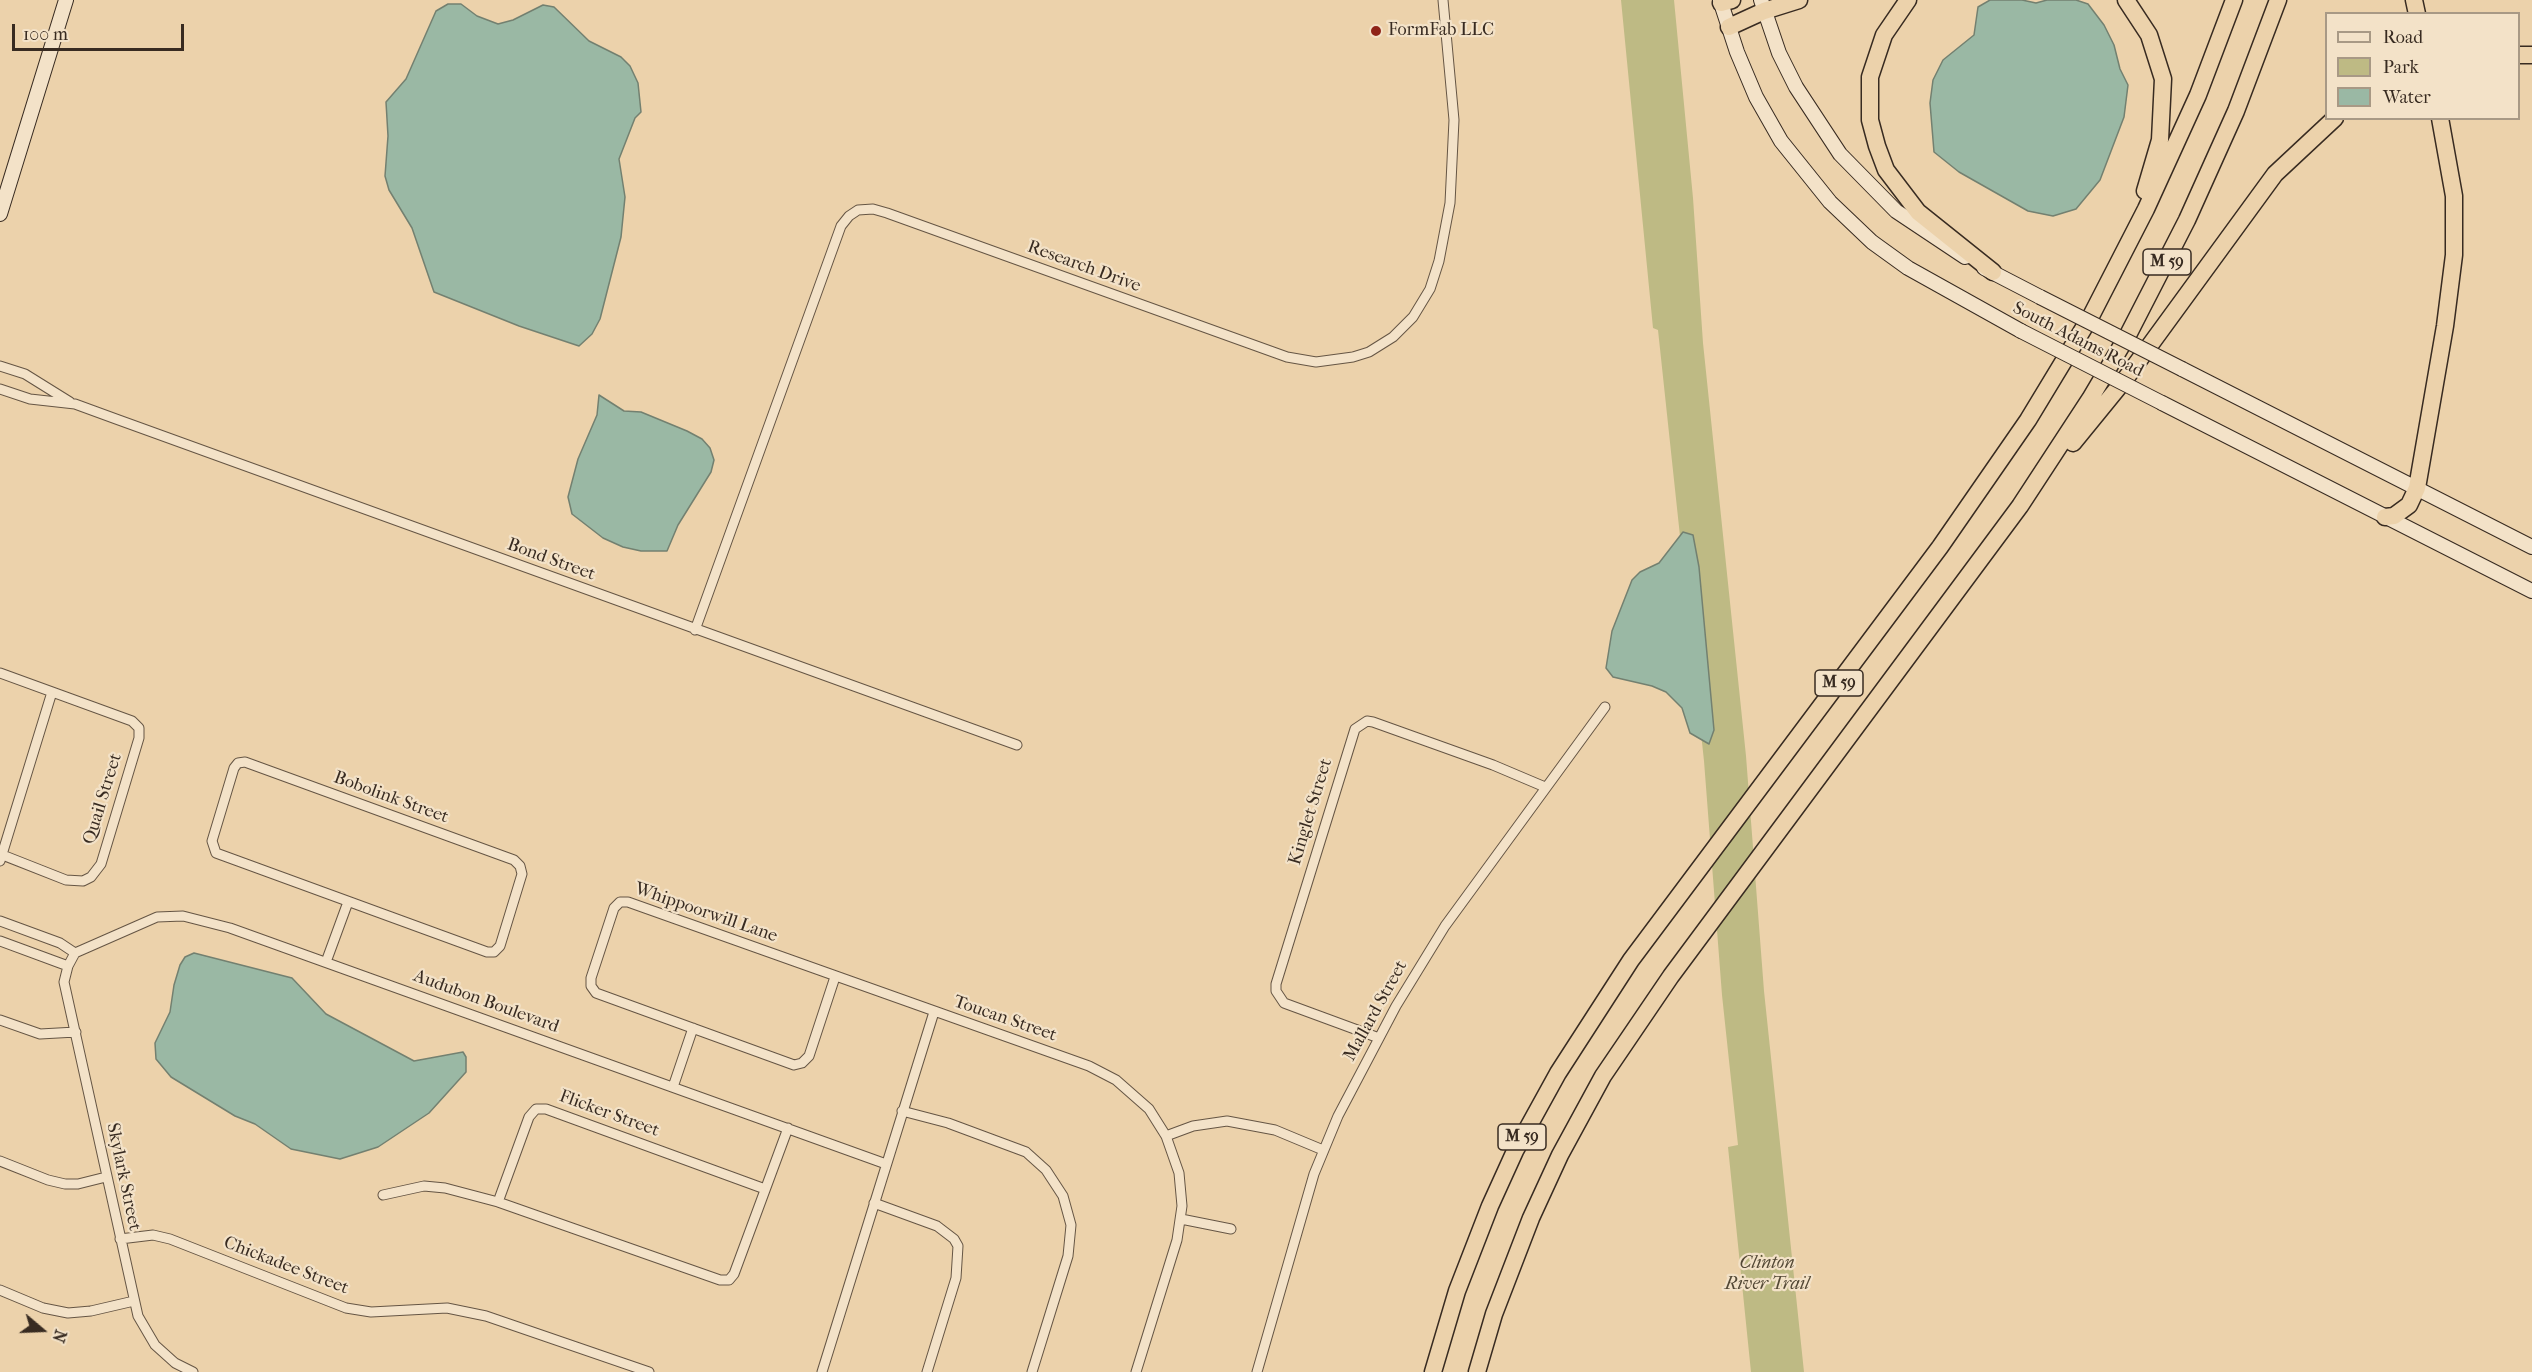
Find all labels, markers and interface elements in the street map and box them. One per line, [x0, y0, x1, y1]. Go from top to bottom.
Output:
scale bar [15, 12, 188, 50]
legend [2325, 12, 2520, 120]
place label: FormFab LLC [1388, 20, 1494, 42]
text: 100 m [23, 24, 68, 45]
marker: FormFab LLC [1369, 24, 1383, 38]
text: Road [2383, 27, 2423, 48]
text: Park [2383, 57, 2419, 78]
text: Water [2383, 87, 2431, 108]
street label: Research Drive [1024, 237, 1144, 297]
road number: M 59 [2143, 249, 2191, 275]
street label: South Adams Road [2009, 298, 2147, 382]
street label: Bond Street [504, 534, 598, 586]
road number: M 59 [1815, 670, 1863, 696]
street label: Quail Street [79, 751, 127, 847]
street label: Kinglet Street [1285, 756, 1337, 868]
street label: Bobolink Street [331, 767, 451, 829]
street label: Whippoorwill Lane [632, 878, 780, 948]
street label: Mallard Street [1339, 957, 1413, 1065]
street label: Audubon Boulevard [410, 966, 562, 1038]
street label: Toucan Street [951, 991, 1059, 1047]
street label: Flicker Street [556, 1086, 662, 1142]
street label: Skylark Street [101, 1121, 145, 1233]
road number: M 59 [1498, 1124, 1546, 1150]
street label: Chickadee Street [221, 1232, 351, 1300]
park label: Clinton River Trail [1725, 1253, 1809, 1296]
north arrow [12, 1300, 72, 1360]
text: N [49, 1327, 70, 1345]

